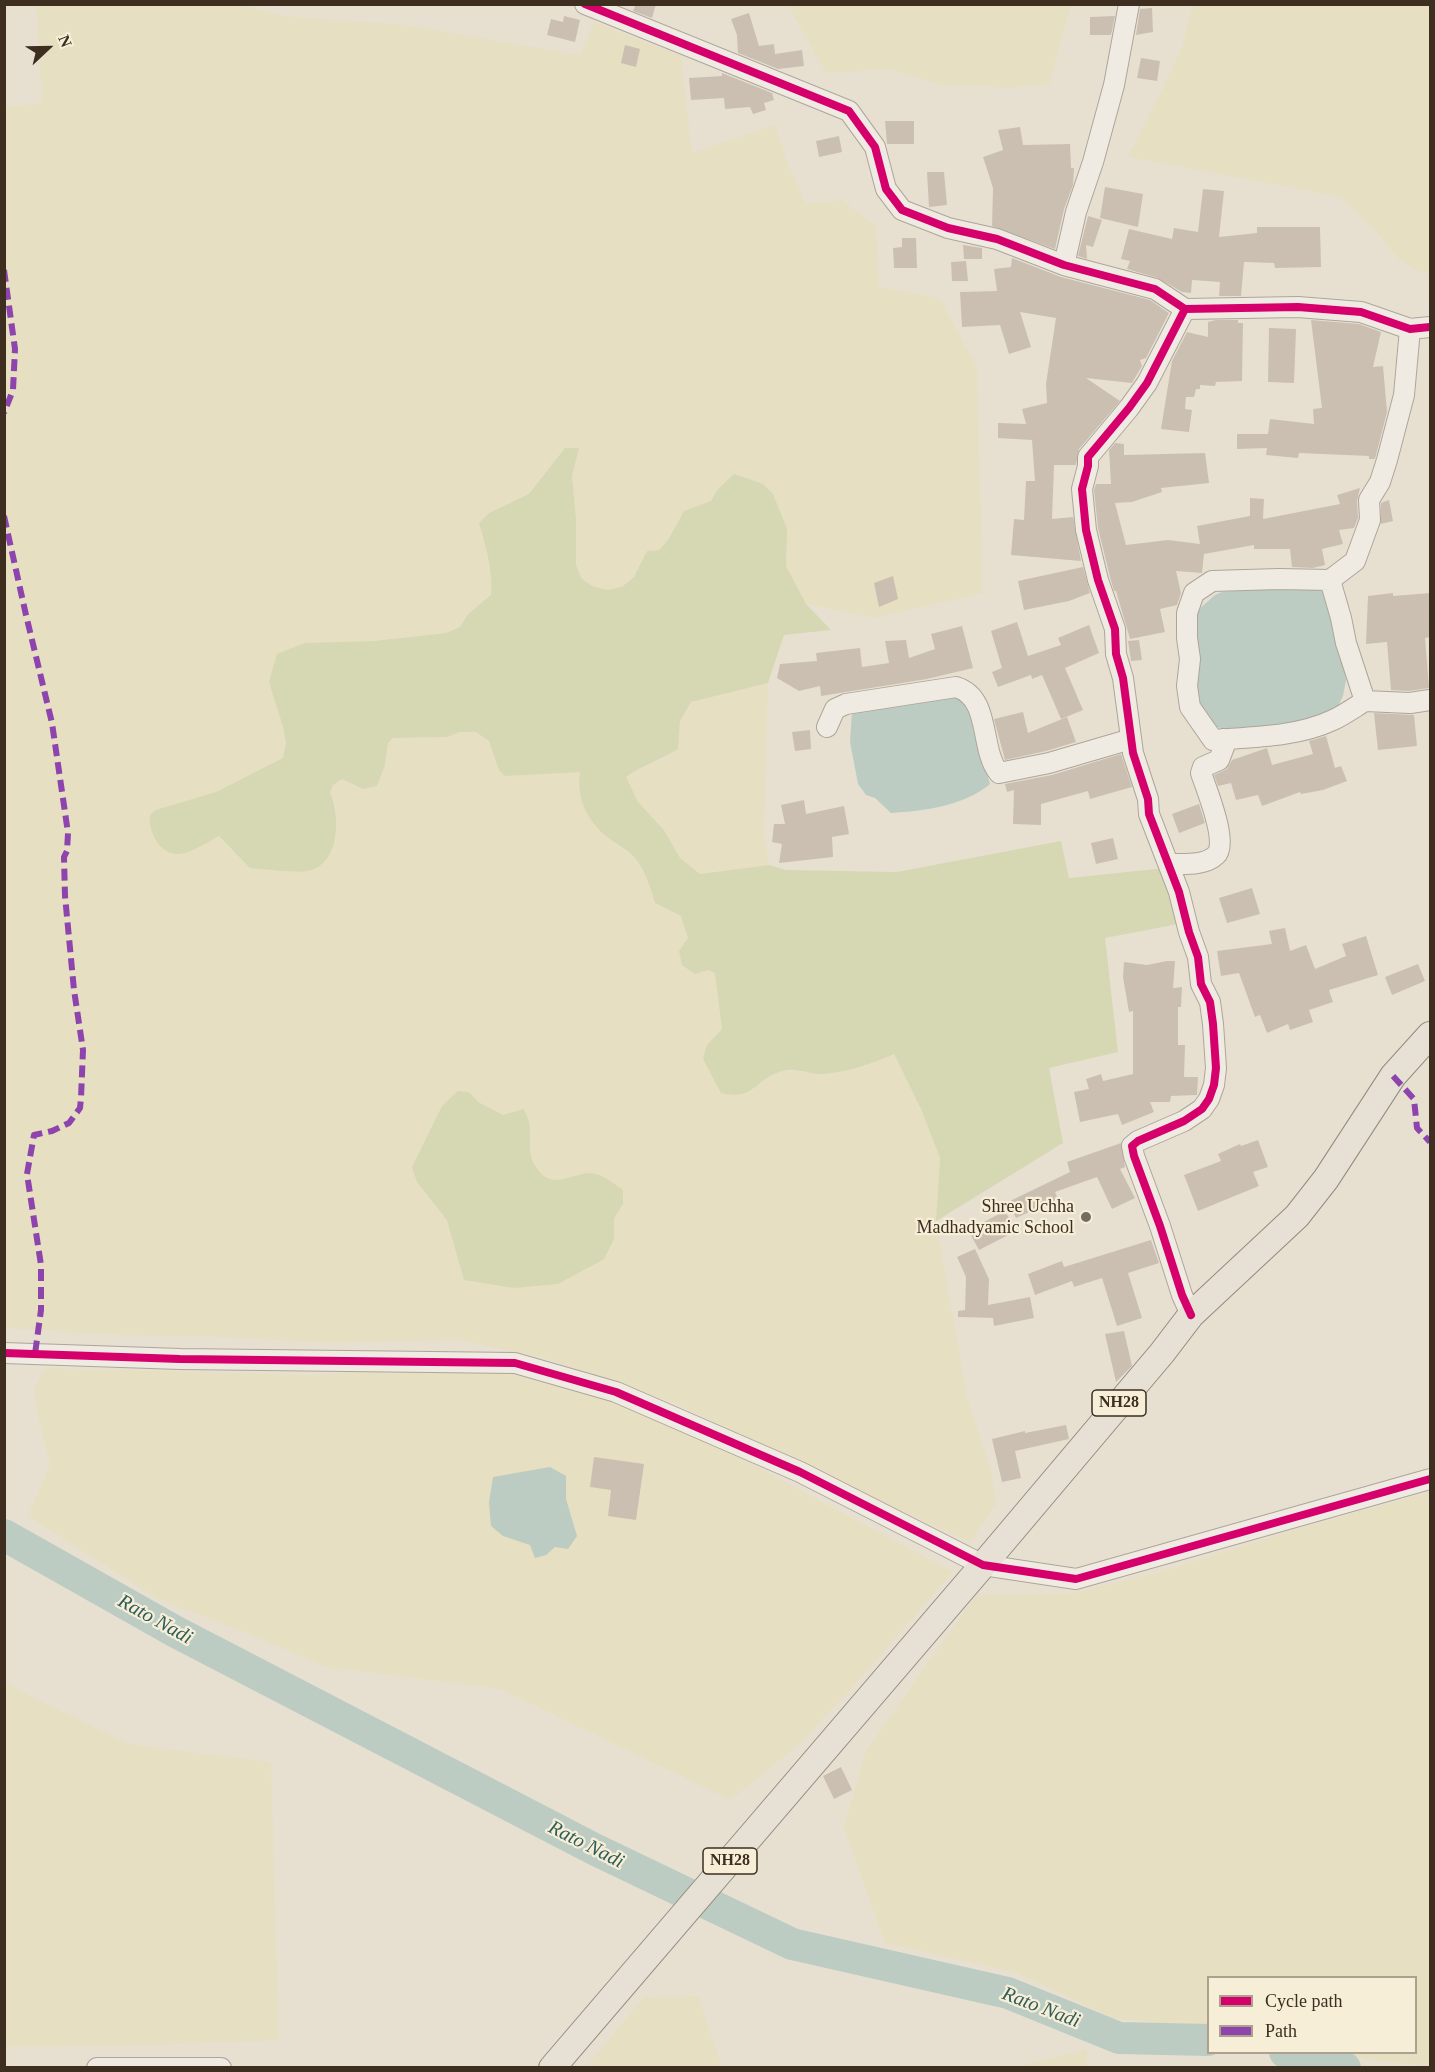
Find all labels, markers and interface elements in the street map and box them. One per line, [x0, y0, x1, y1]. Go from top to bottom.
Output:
north arrow [18, 18, 78, 78]
text: N [55, 33, 75, 50]
place label: Shree Uchha Madhadyamic School [917, 1196, 1074, 1238]
marker: Shree Uchha Madhadyamic School [1079, 1210, 1093, 1224]
road number: NH28 [1092, 1390, 1146, 1416]
water label: Rato Nadi [113, 1590, 197, 1650]
water label: Rato Nadi [544, 1816, 628, 1874]
road number: NH28 [703, 1848, 757, 1874]
legend [1207, 1976, 1417, 2054]
water label: Rato Nadi [999, 1982, 1083, 2034]
text: Cycle path [1265, 1991, 1342, 2011]
text: Path [1265, 2021, 1297, 2041]

